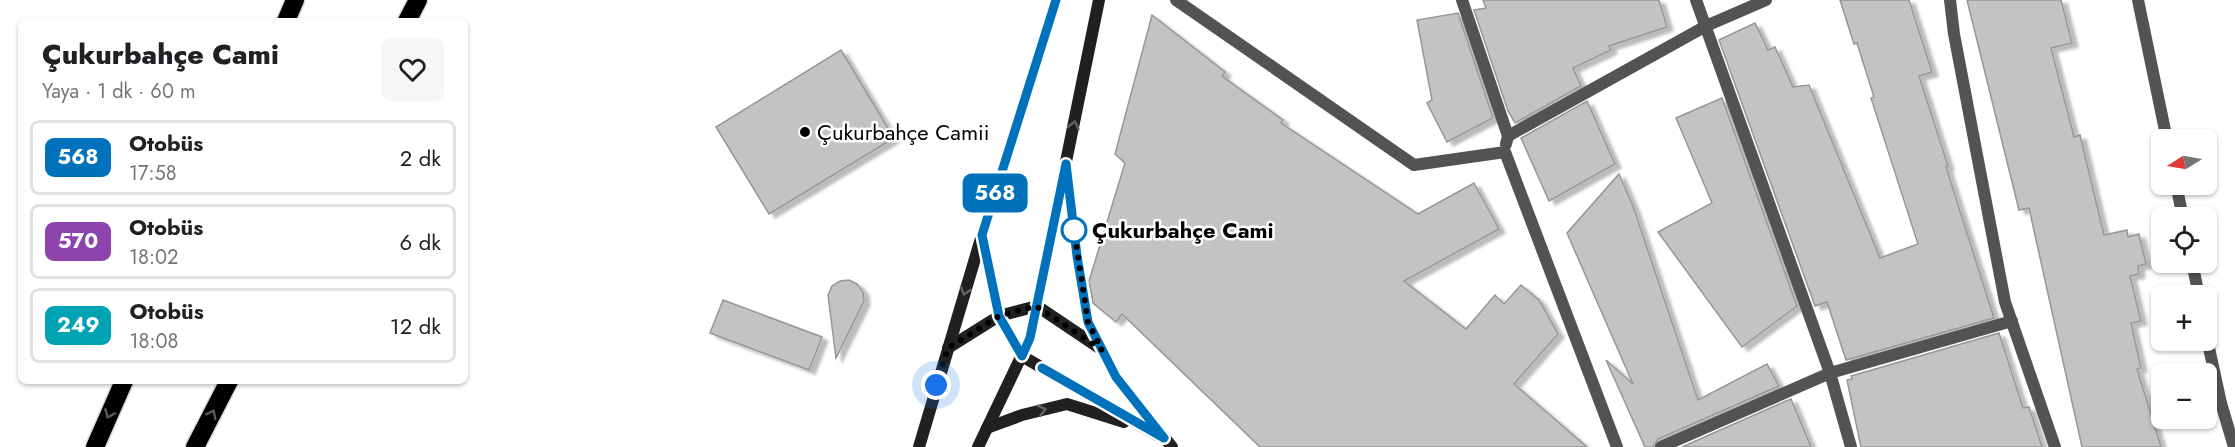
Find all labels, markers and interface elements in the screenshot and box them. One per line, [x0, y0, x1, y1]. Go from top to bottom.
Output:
text: Çukurbahçe Cami [42, 34, 279, 75]
button: heart [381, 38, 444, 101]
text: Yaya · 1 dk · 60 m [42, 77, 195, 106]
place label: Çukurbahçe Camii [817, 116, 990, 148]
one-way arrow [1066, 121, 1079, 131]
marker: Çukurbahçe Camii [798, 125, 812, 139]
text: Otobüs [129, 127, 203, 159]
north arrow [2151, 129, 2217, 195]
map controls [2151, 129, 2217, 429]
text: 568 [58, 142, 98, 172]
text: 2 dk [400, 142, 441, 174]
text: 17:58 [129, 159, 177, 188]
line badge: 568 [960, 174, 1030, 212]
text: 568 [975, 178, 1015, 208]
button: locate [2151, 207, 2217, 273]
text: Otobüs [129, 211, 203, 243]
place label: Çukurbahçe Cami [1092, 214, 1274, 246]
marker: Çukurbahçe Cami [1061, 217, 1087, 243]
text: 570 [58, 226, 98, 256]
text: 6 dk [400, 226, 441, 258]
text: 18:02 [129, 243, 178, 272]
one-way arrow [960, 285, 972, 295]
button: + [2151, 285, 2217, 351]
text: Otobüs [129, 295, 204, 327]
text: 249 [57, 310, 99, 340]
text: 12 dk [390, 310, 441, 342]
text: 18:08 [129, 327, 178, 356]
button: − [2151, 363, 2217, 429]
your location [921, 370, 951, 400]
one-way arrow [1037, 404, 1047, 417]
one-way arrow [105, 408, 117, 419]
one-way arrow [205, 410, 216, 420]

